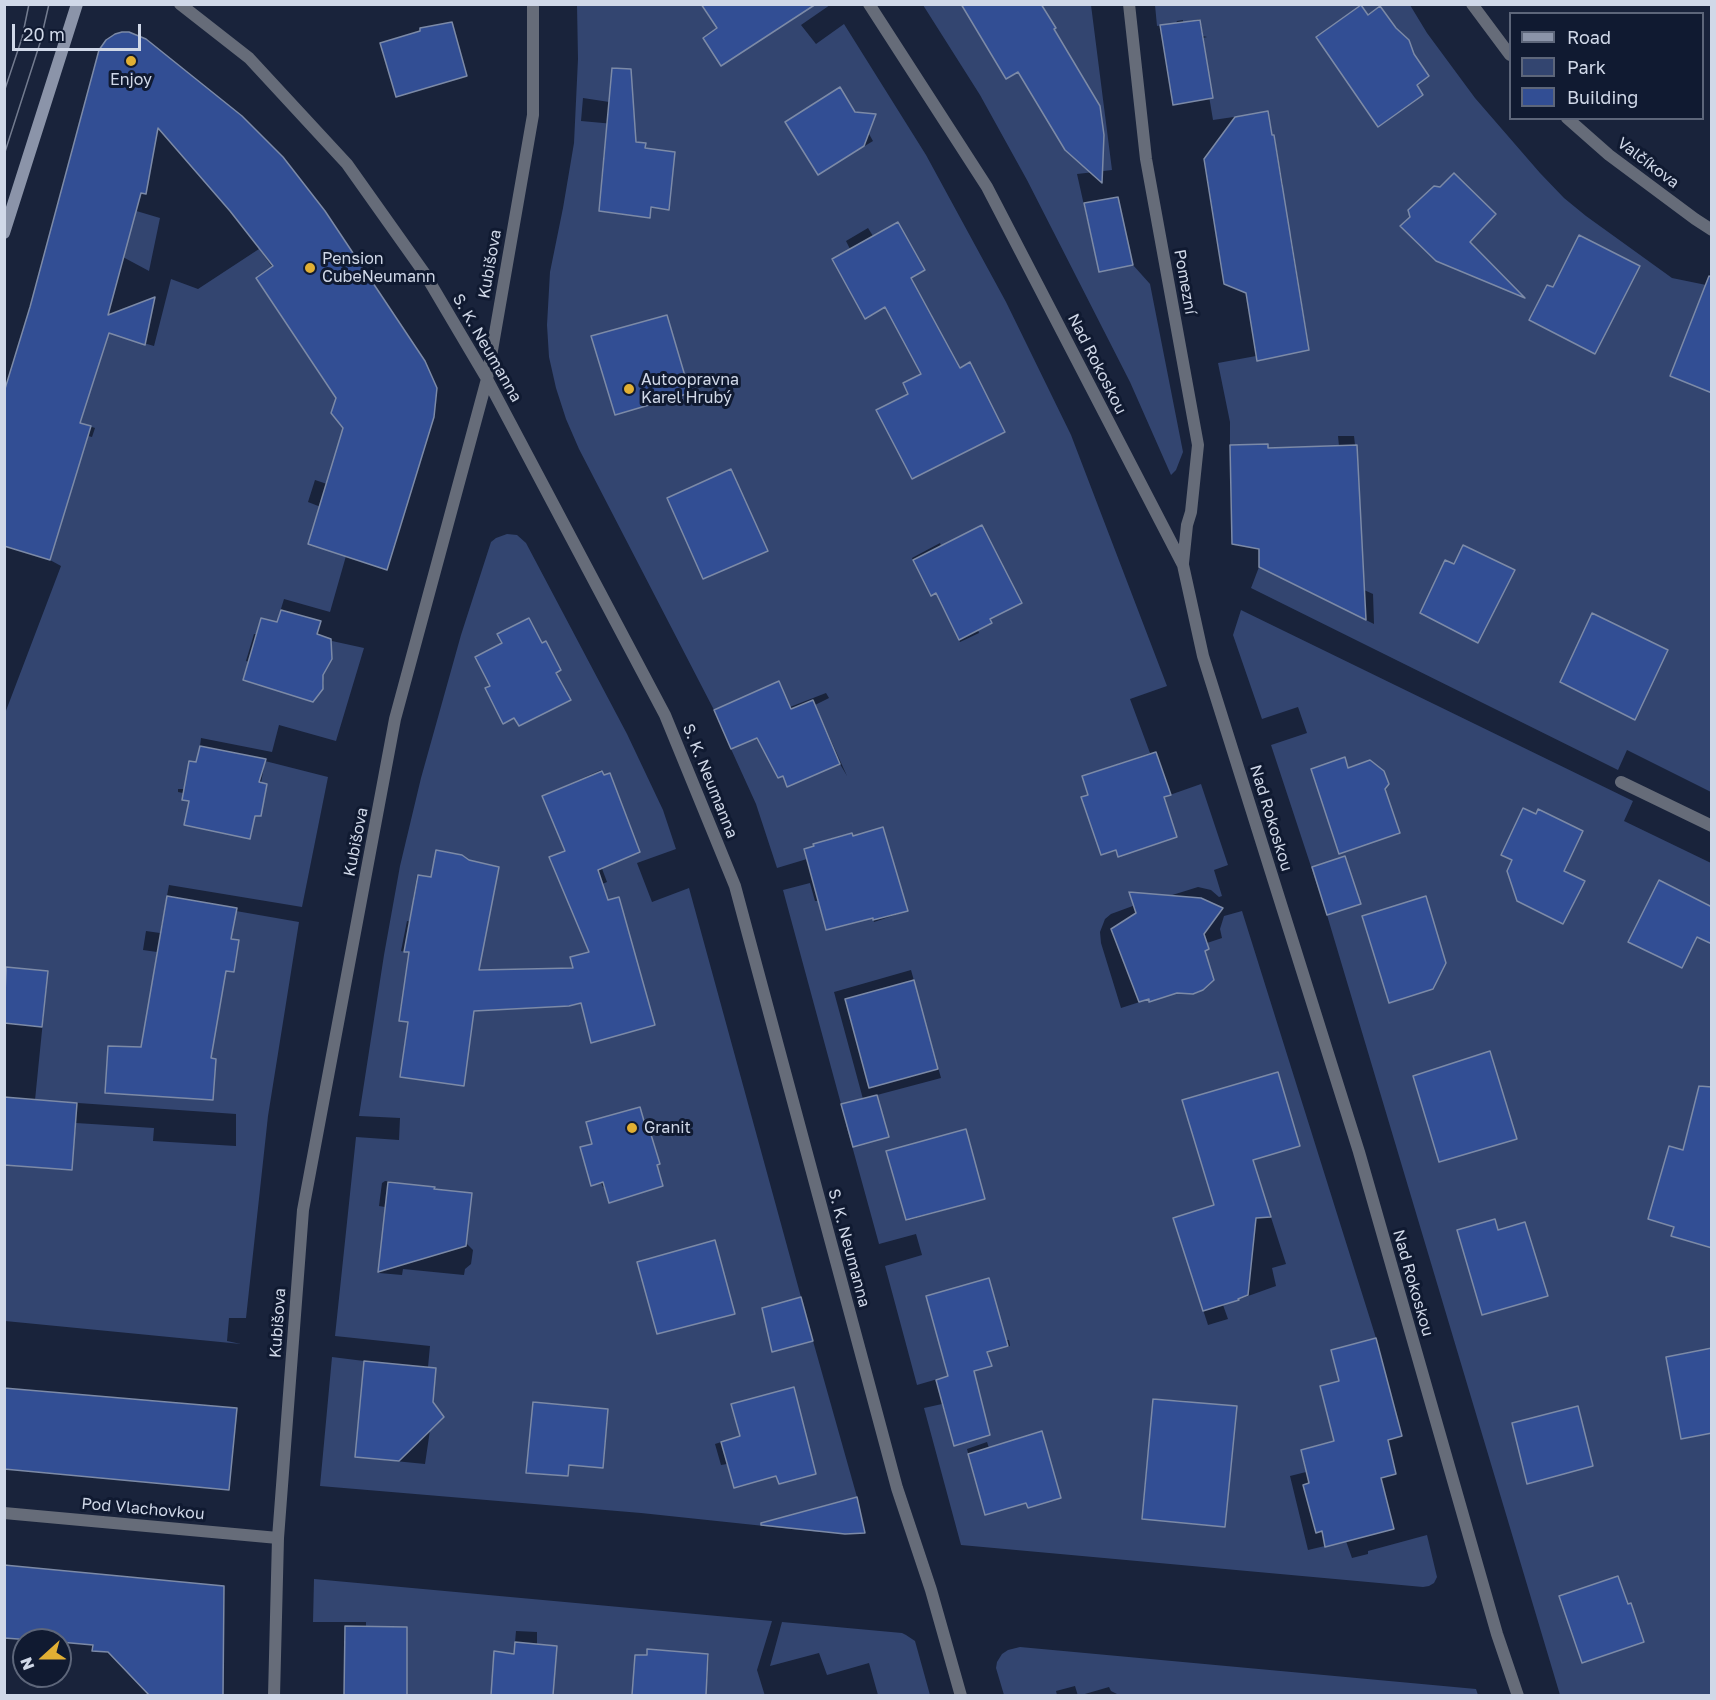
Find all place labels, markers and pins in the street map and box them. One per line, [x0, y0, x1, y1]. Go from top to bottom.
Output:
marker: Enjoy [124, 54, 138, 68]
place label: Enjoy [110, 70, 152, 90]
place label: Pension CubeNeumann [322, 249, 436, 287]
marker: Pension CubeNeumann [303, 261, 317, 275]
place label: Autoopravna Karel Hrubý [641, 370, 739, 408]
marker: Autoopravna Karel Hrubý [622, 382, 636, 396]
place label: Granit [644, 1118, 691, 1138]
marker: Granit [625, 1121, 639, 1135]

